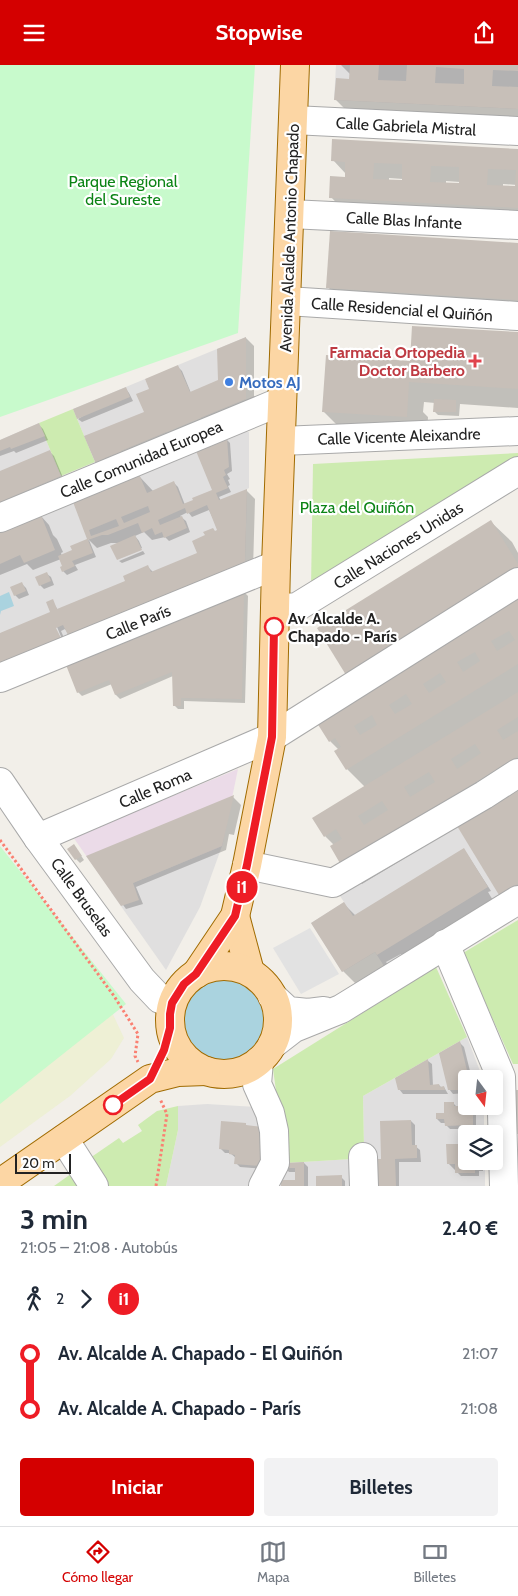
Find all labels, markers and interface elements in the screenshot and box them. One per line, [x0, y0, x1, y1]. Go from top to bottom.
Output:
icon: menu [20, 19, 48, 47]
text: Stopwise [216, 19, 302, 46]
icon: share [470, 19, 498, 47]
street label: Calle Gabriela Mistral [335, 113, 477, 140]
street label: Avenida Alcalde Antonio Chapado [276, 123, 303, 353]
park label: Parque Regional del Sureste [69, 172, 178, 209]
street label: Calle Blas Infante [346, 208, 462, 233]
street label: Calle Residencial el Quiñón [310, 294, 494, 325]
place label: Farmacia Ortopedia Doctor Barbero [329, 343, 465, 380]
marker: Farmacia Ortopedia Doctor Barbero [469, 355, 481, 367]
place label: Motos AJ [239, 373, 301, 392]
marker: Motos AJ [223, 376, 235, 388]
street label: Calle Comunidad Europea [57, 417, 225, 502]
street label: Calle Vicente Aleixandre [317, 424, 481, 449]
park label: Plaza del Quiñón [300, 498, 414, 517]
street label: Calle Naciones Unidas [330, 498, 467, 593]
street label: Calle París [103, 601, 174, 644]
place label: Av. Alcalde A. Chapado - París [288, 609, 397, 646]
marker: Av. Alcalde A. Chapado - París [264, 617, 284, 637]
street label: Calle Roma [116, 765, 194, 812]
street label: Calle Bruselas [47, 854, 117, 941]
line badge: i1 [220, 871, 264, 903]
text: i1 [237, 876, 247, 898]
north arrow [458, 1070, 502, 1115]
map controls [458, 1070, 503, 1170]
unlabelled marker [103, 1095, 123, 1115]
button: layers [458, 1125, 503, 1170]
scale bar [15, 1151, 71, 1174]
text: 20 m [22, 1154, 55, 1172]
text: 3 min [20, 1202, 88, 1236]
text: 2.40 € [442, 1217, 498, 1240]
text: 21:05 – 21:08 · Autobús [20, 1238, 178, 1257]
icon: walk [20, 1285, 48, 1313]
icon: forward [72, 1285, 100, 1313]
text: i1 [118, 1288, 129, 1310]
text: 2 [56, 1289, 64, 1308]
text: Av. Alcalde A. Chapado - El Quiñón [58, 1342, 343, 1365]
text: 21:07 [462, 1344, 498, 1363]
text: Av. Alcalde A. Chapado - París [58, 1397, 301, 1420]
text: 21:08 [460, 1399, 498, 1418]
button: Iniciar [20, 1458, 254, 1516]
button: Billetes [264, 1458, 498, 1516]
tab: Cómo llegar [62, 1538, 133, 1586]
tab: Mapa [257, 1538, 290, 1586]
tab: Billetes [413, 1538, 456, 1586]

